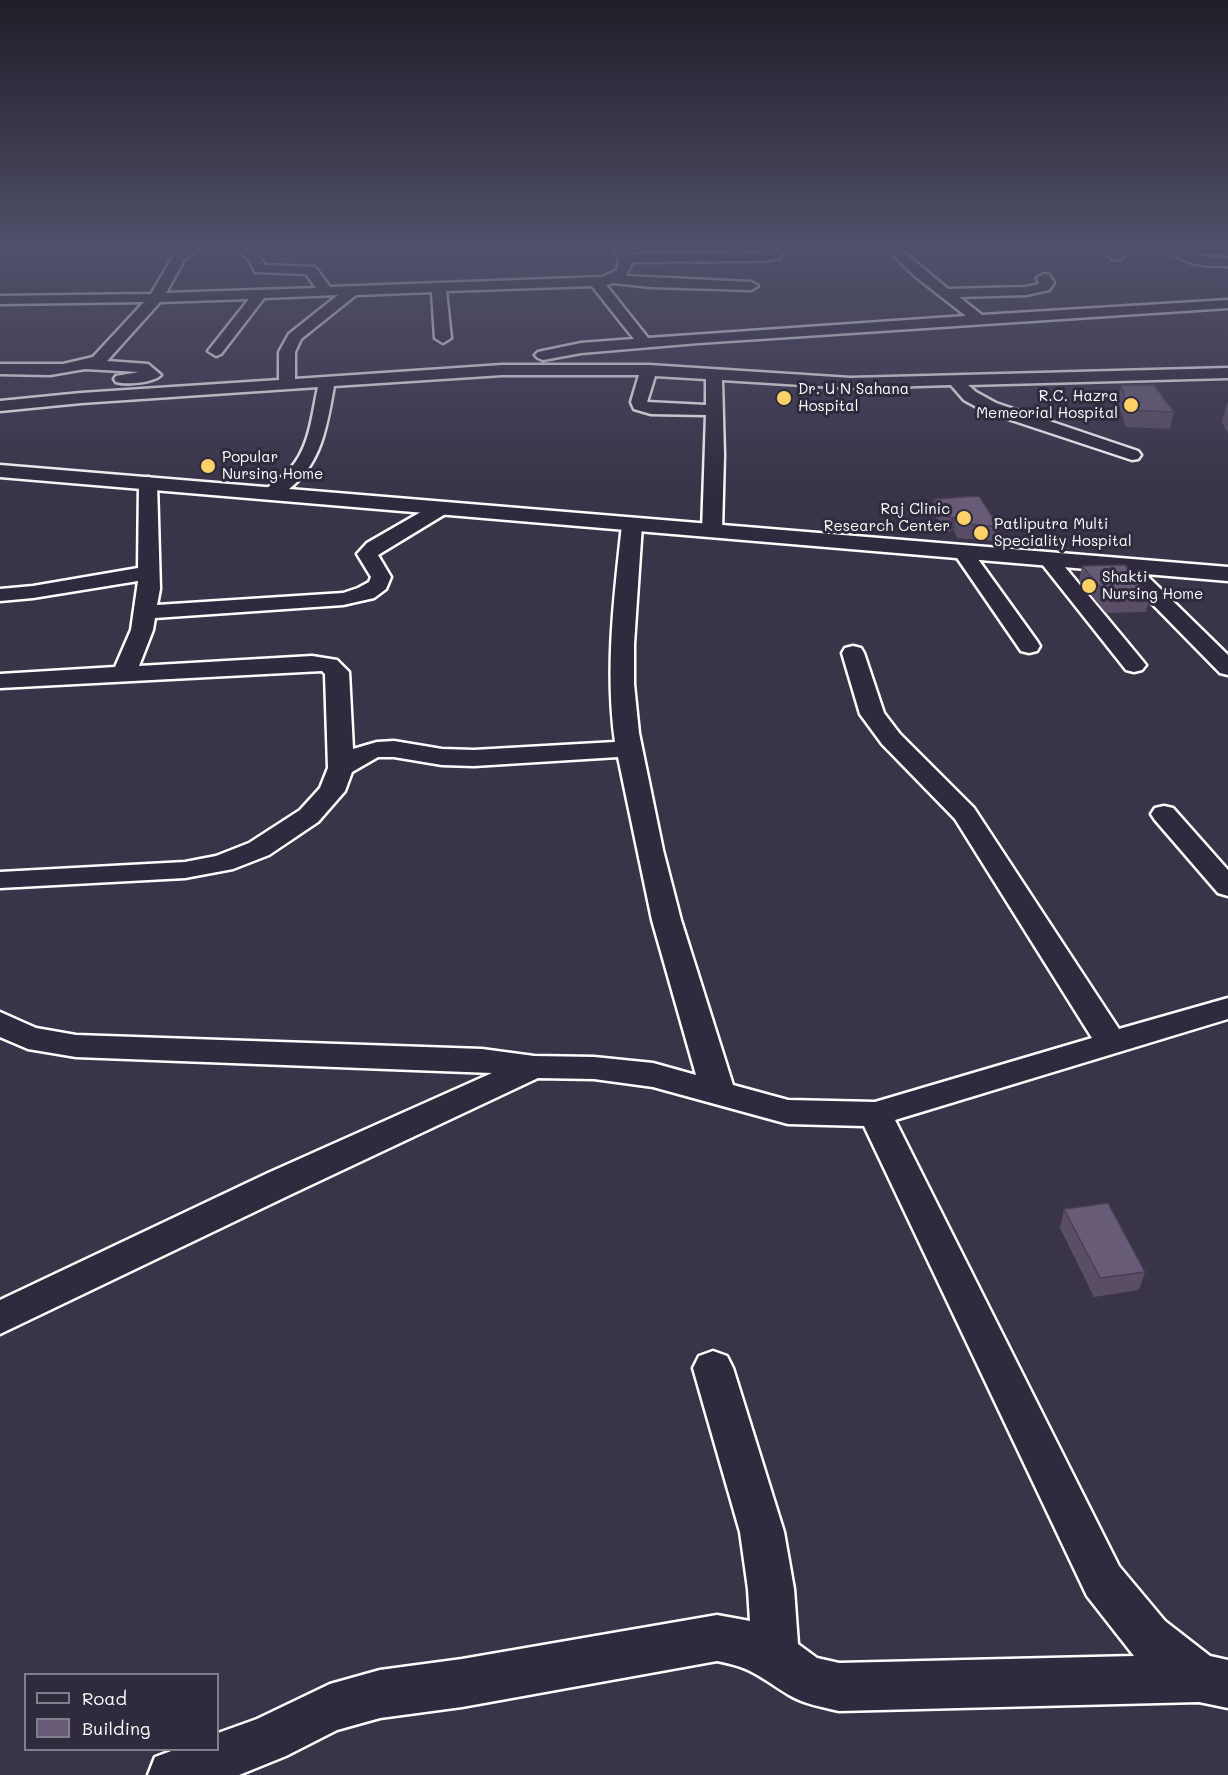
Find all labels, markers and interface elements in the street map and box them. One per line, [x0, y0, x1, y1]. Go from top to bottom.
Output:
place label: Dr. U N Sahana Hospital [798, 380, 909, 415]
place label: R.C. Hazra Memeorial Hospital [976, 387, 1118, 422]
marker: Dr. U N Sahana Hospital [775, 389, 793, 407]
marker: R.C. Hazra Memeorial Hospital [1122, 396, 1140, 414]
place label: Popular Nursing Home [222, 448, 323, 483]
marker: Popular Nursing Home [199, 457, 217, 475]
place label: Raj Clinic Research Center [824, 500, 950, 535]
marker: Raj Clinic Research Center [955, 509, 973, 527]
place label: Patliputra Multi Speciality Hospital [994, 515, 1132, 550]
marker: Patliputra Multi Speciality Hospital [972, 524, 990, 542]
place label: Shakti Nursing Home [1102, 568, 1203, 603]
marker: Shakti Nursing Home [1080, 577, 1098, 595]
legend [24, 1673, 219, 1751]
text: Road [82, 1686, 127, 1710]
text: Building [82, 1716, 150, 1740]

